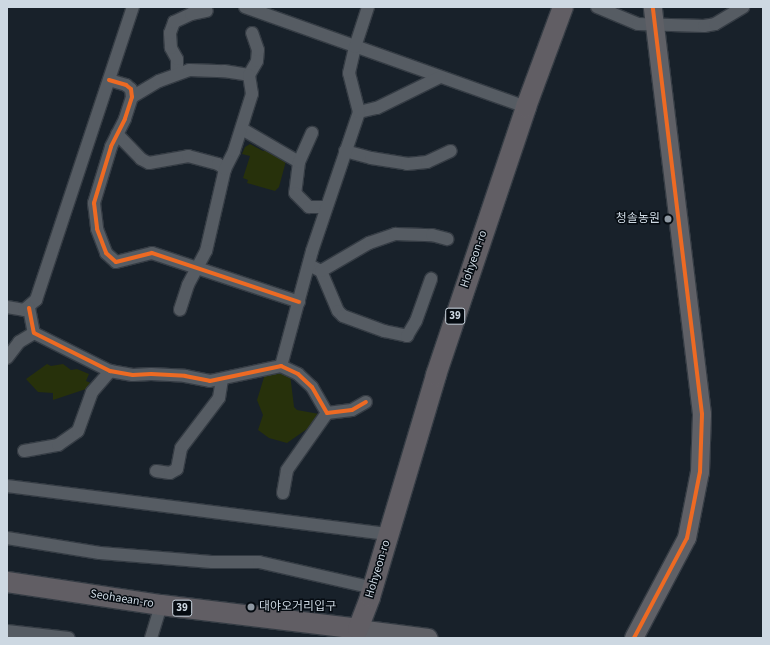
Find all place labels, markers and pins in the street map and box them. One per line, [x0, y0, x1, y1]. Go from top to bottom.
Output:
place label: 청솔농원 [616, 212, 660, 226]
marker: 청솔농원 [663, 214, 673, 224]
place label: 대야오거리입구 [259, 600, 336, 614]
marker: 대야오거리입구 [246, 602, 256, 612]

